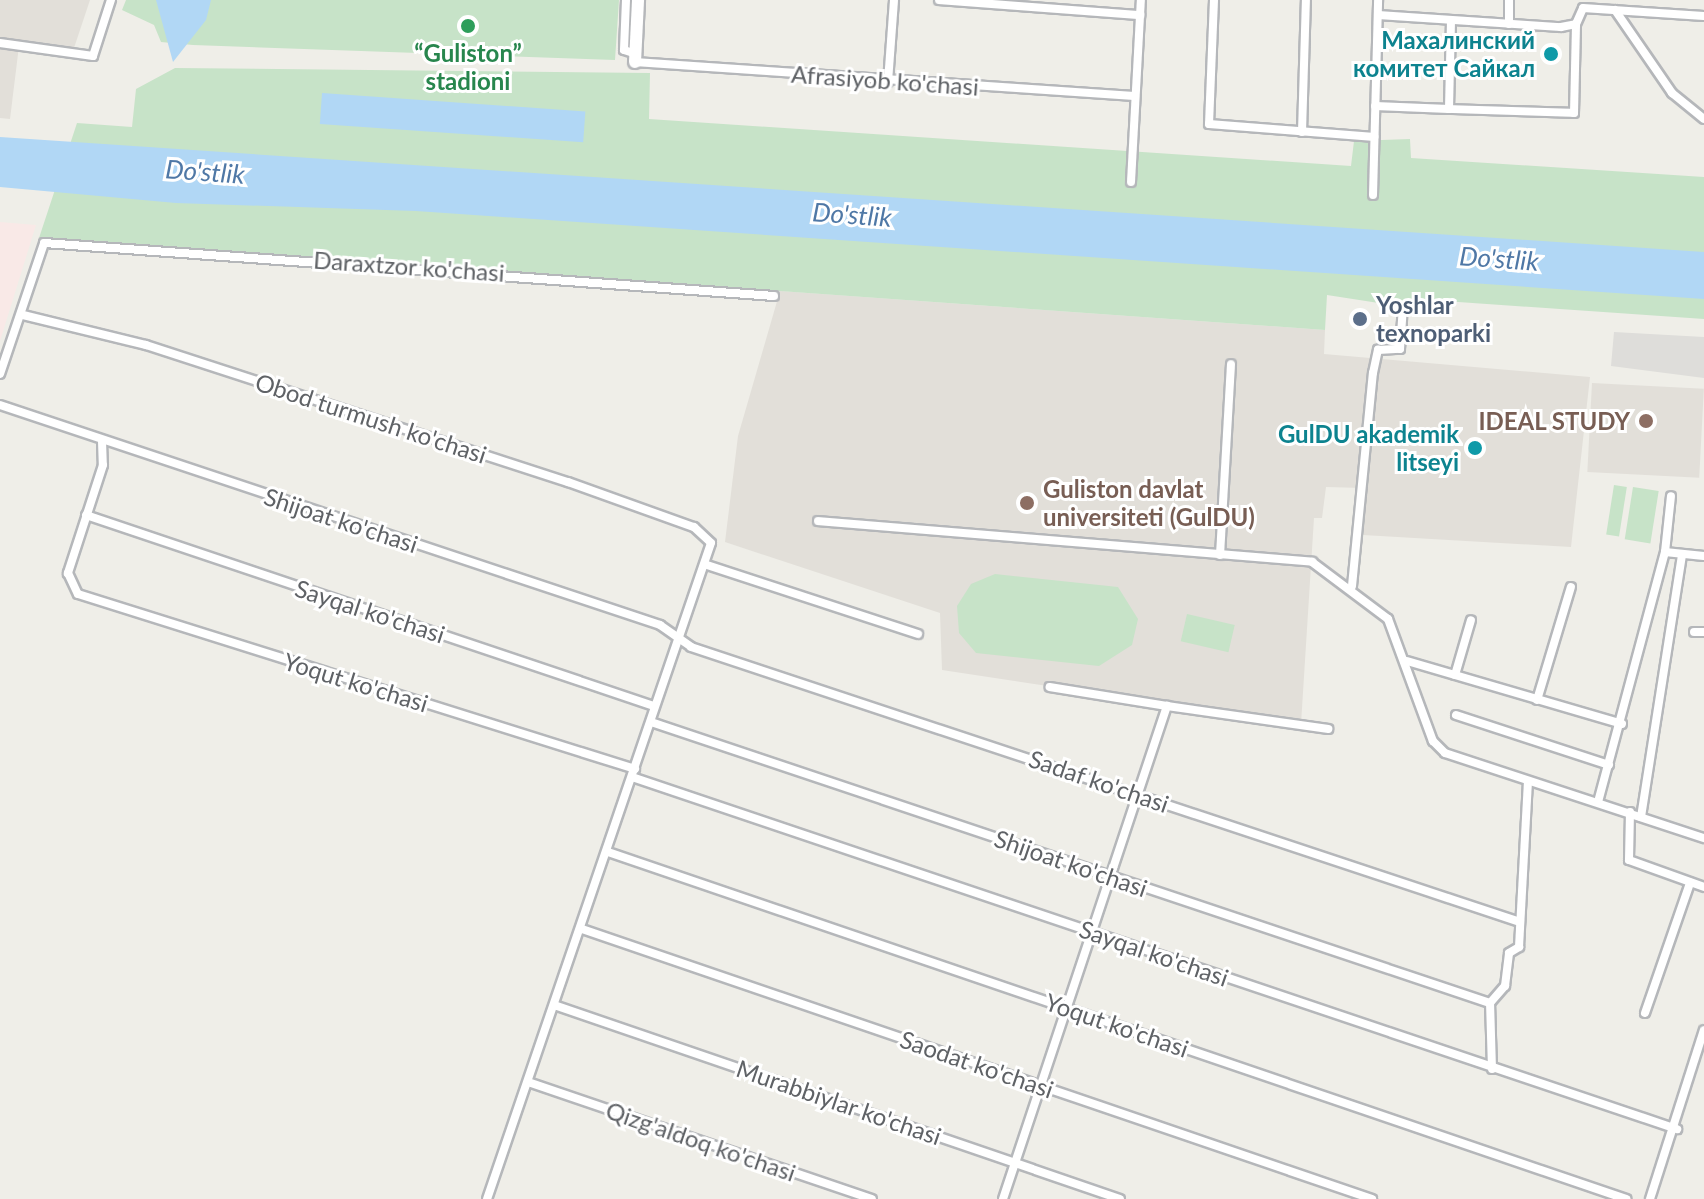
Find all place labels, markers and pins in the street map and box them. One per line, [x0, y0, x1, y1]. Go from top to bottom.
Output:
marker: “Guliston” stadioni [459, 17, 477, 35]
place label: Махалинский комитет Сайкал [1353, 26, 1535, 82]
place label: “Guliston” stadioni [414, 39, 522, 95]
marker: Махалинский комитет Сайкал [1542, 45, 1560, 63]
place label: Yoshlar texnoparki [1376, 291, 1491, 347]
marker: Yoshlar texnoparki [1351, 310, 1369, 328]
place label: IDEAL STUDY [1478, 407, 1630, 435]
marker: IDEAL STUDY [1637, 412, 1655, 430]
place label: GulDU akademik litseyi [1278, 420, 1459, 476]
marker: GulDU akademik litseyi [1466, 439, 1484, 457]
place label: Guliston davlat universiteti (GulDU) [1043, 475, 1255, 531]
marker: Guliston davlat universiteti (GulDU) [1018, 494, 1036, 512]

